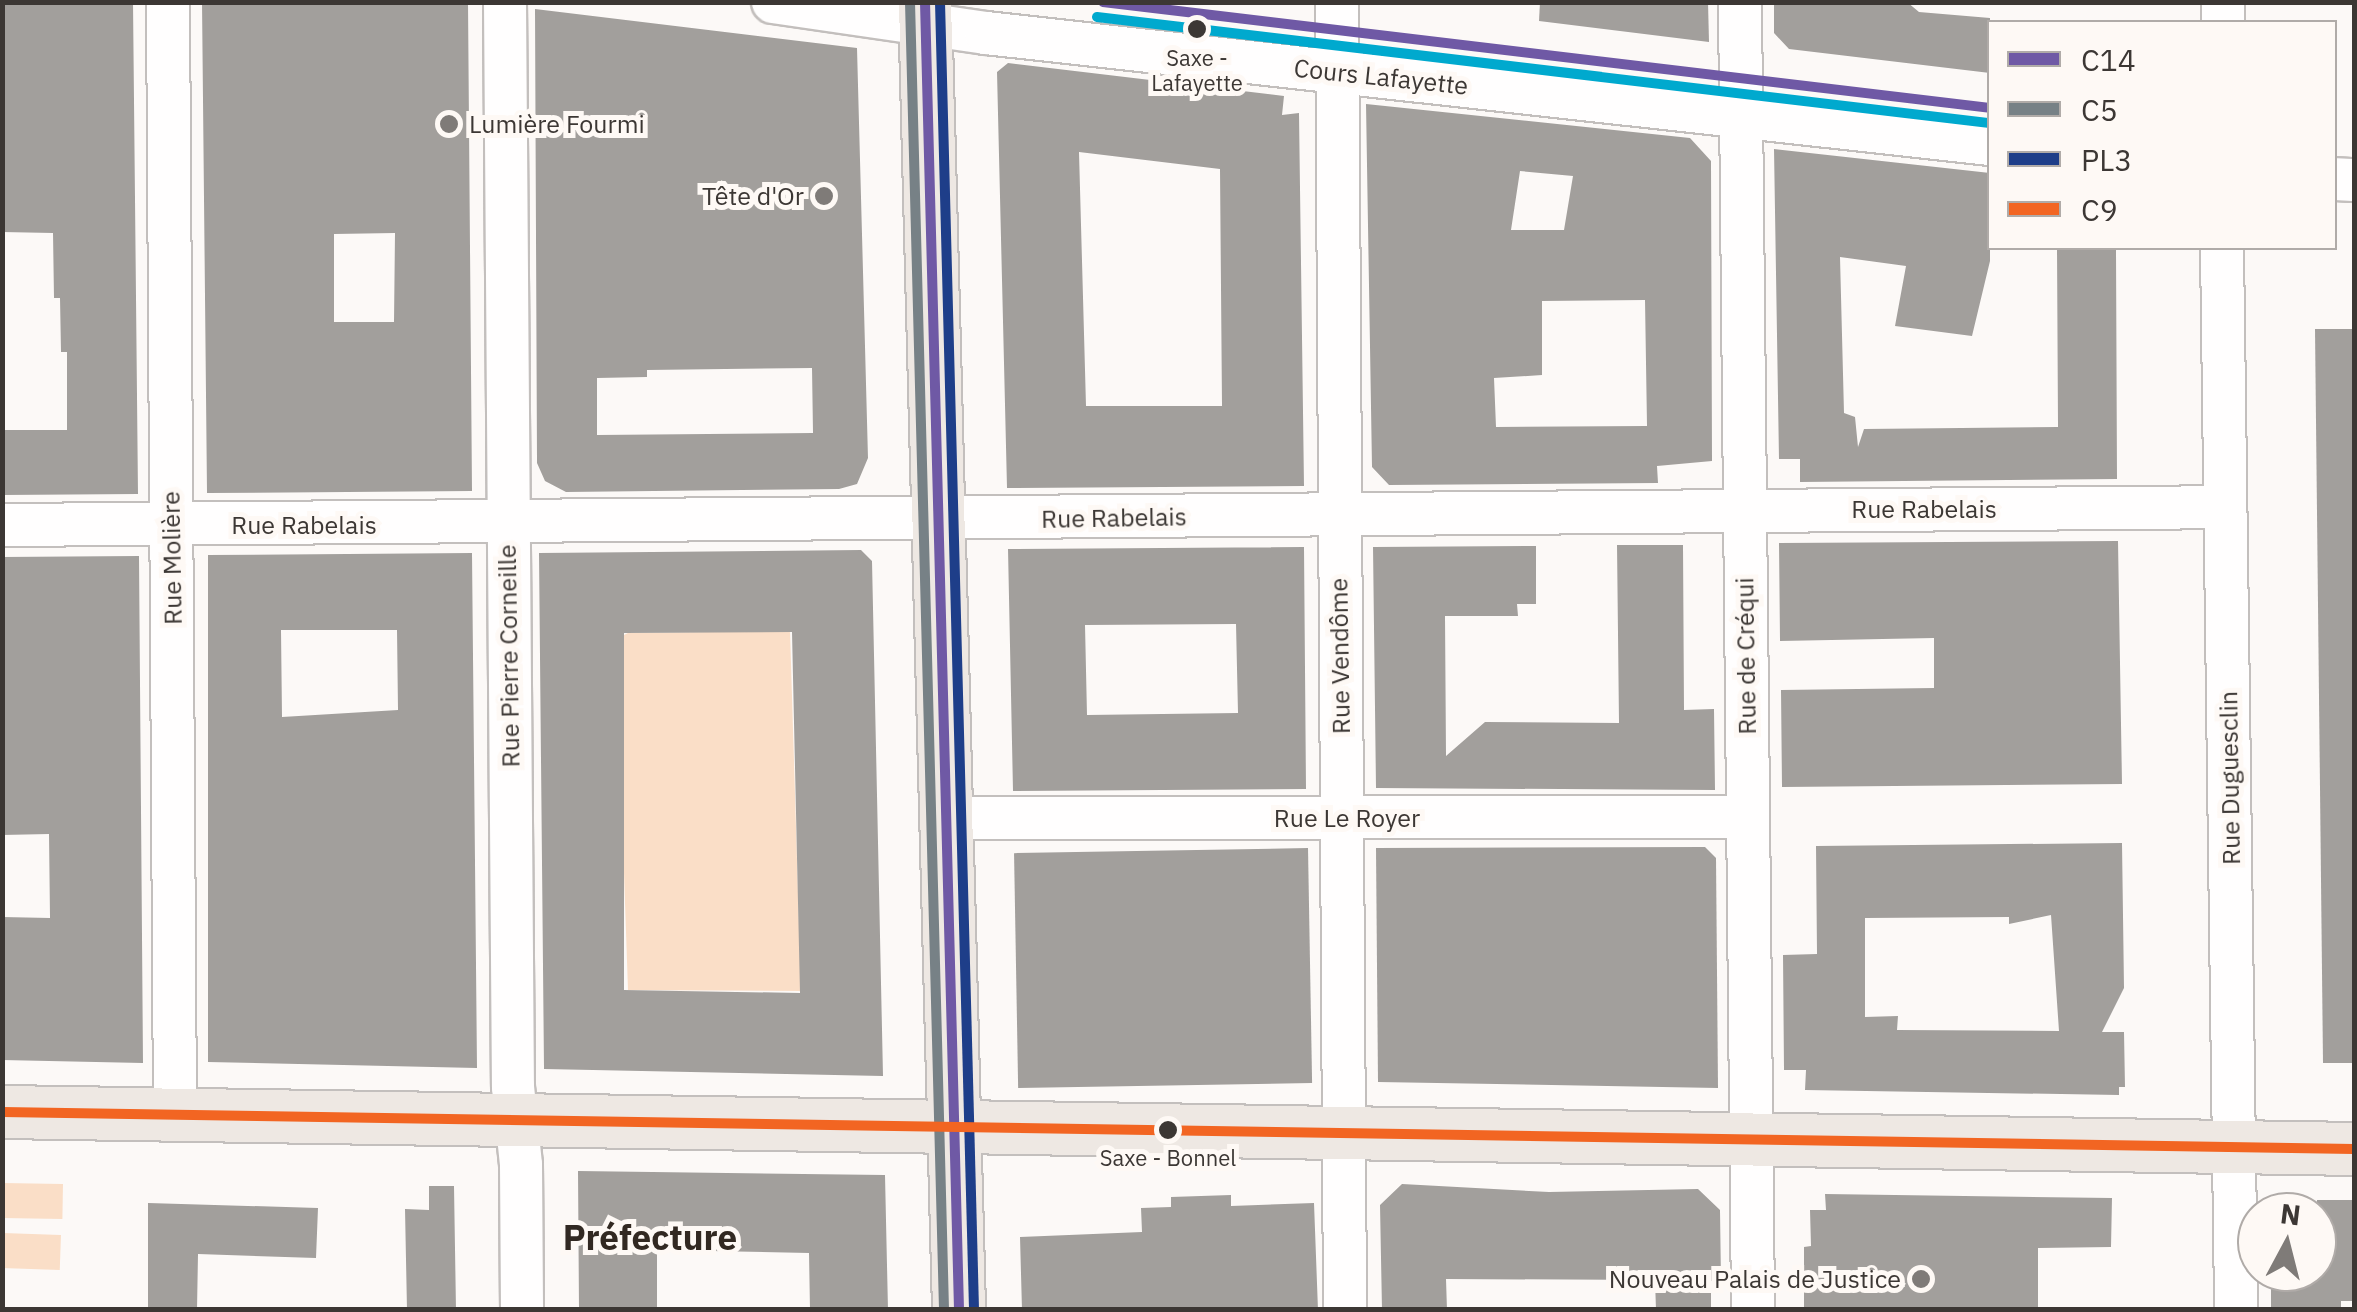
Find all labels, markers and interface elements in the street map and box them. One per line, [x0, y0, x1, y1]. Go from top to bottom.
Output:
marker: Saxe - Lafayette [1187, 19, 1207, 39]
legend [1987, 20, 2337, 250]
text: C14 [2081, 40, 2136, 79]
place label: Saxe - Lafayette [1151, 44, 1243, 96]
street label: Cours Lafayette [1292, 53, 1470, 101]
text: C5 [2081, 90, 2118, 129]
place label: Lumière Fourmi [469, 109, 645, 139]
marker: Lumière Fourmi [438, 113, 460, 135]
text: PL3 [2081, 140, 2132, 179]
place label: Tête d'Or [702, 181, 804, 211]
marker: Tête d'Or [813, 185, 835, 207]
text: C9 [2081, 190, 2118, 229]
street label: Rue Molière [156, 491, 188, 625]
street label: Rue Rabelais [1851, 494, 1997, 524]
street label: Rue Rabelais [1041, 502, 1187, 534]
street label: Rue Rabelais [231, 510, 377, 540]
street label: Rue Pierre Corneille [492, 544, 526, 768]
street label: Rue de Créqui [1730, 577, 1762, 735]
street label: Rue Vendôme [1324, 578, 1356, 734]
street label: Rue Duguesclin [2213, 691, 2247, 865]
street label: Rue Le Royer [1274, 803, 1420, 833]
marker: Saxe - Bonnel [1158, 1120, 1178, 1140]
place label: Saxe - Bonnel [1100, 1145, 1236, 1171]
north arrow [2237, 1192, 2337, 1292]
text: N [2278, 1194, 2303, 1233]
district label: Préfecture [563, 1216, 737, 1258]
place label: Nouveau Palais de Justice [1609, 1264, 1901, 1294]
marker: Nouveau Palais de Justice [1910, 1268, 1932, 1290]

